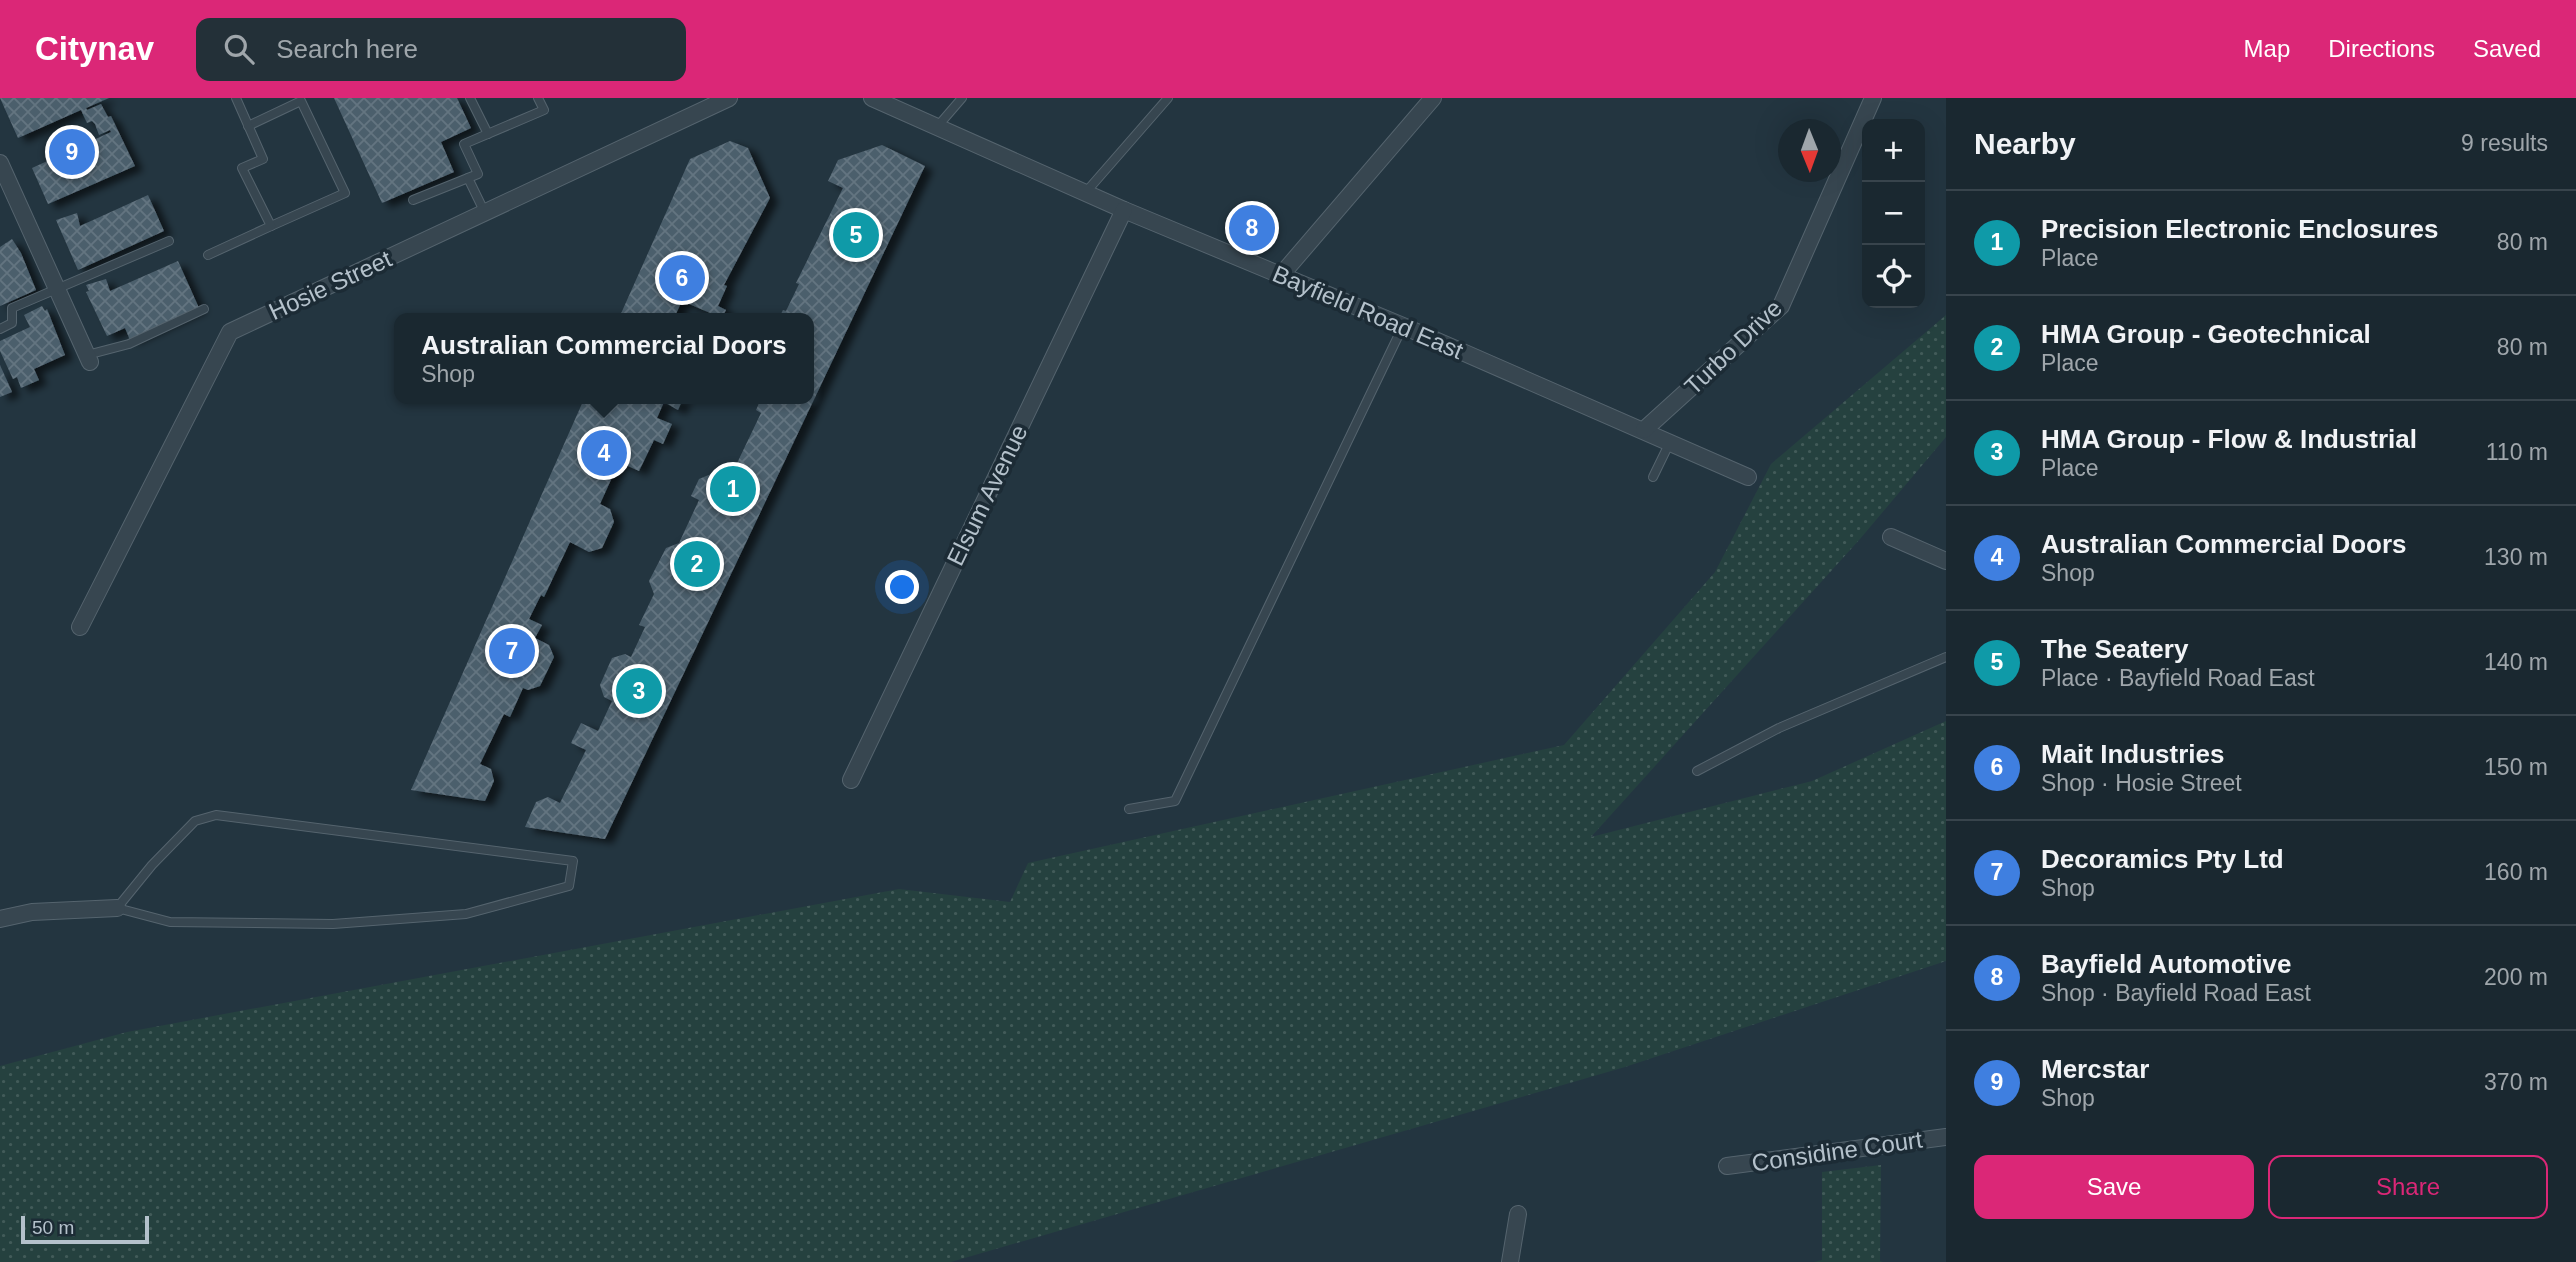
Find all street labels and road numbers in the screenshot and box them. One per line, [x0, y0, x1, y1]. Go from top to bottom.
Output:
street label: Hosie Street [264, 245, 396, 325]
street label: Bayfield Road East [1269, 260, 1468, 364]
street label: Turbo Drive [1679, 294, 1787, 400]
street label: Elsum Avenue [941, 420, 1033, 570]
street label: Considine Court [1750, 1126, 1924, 1176]

